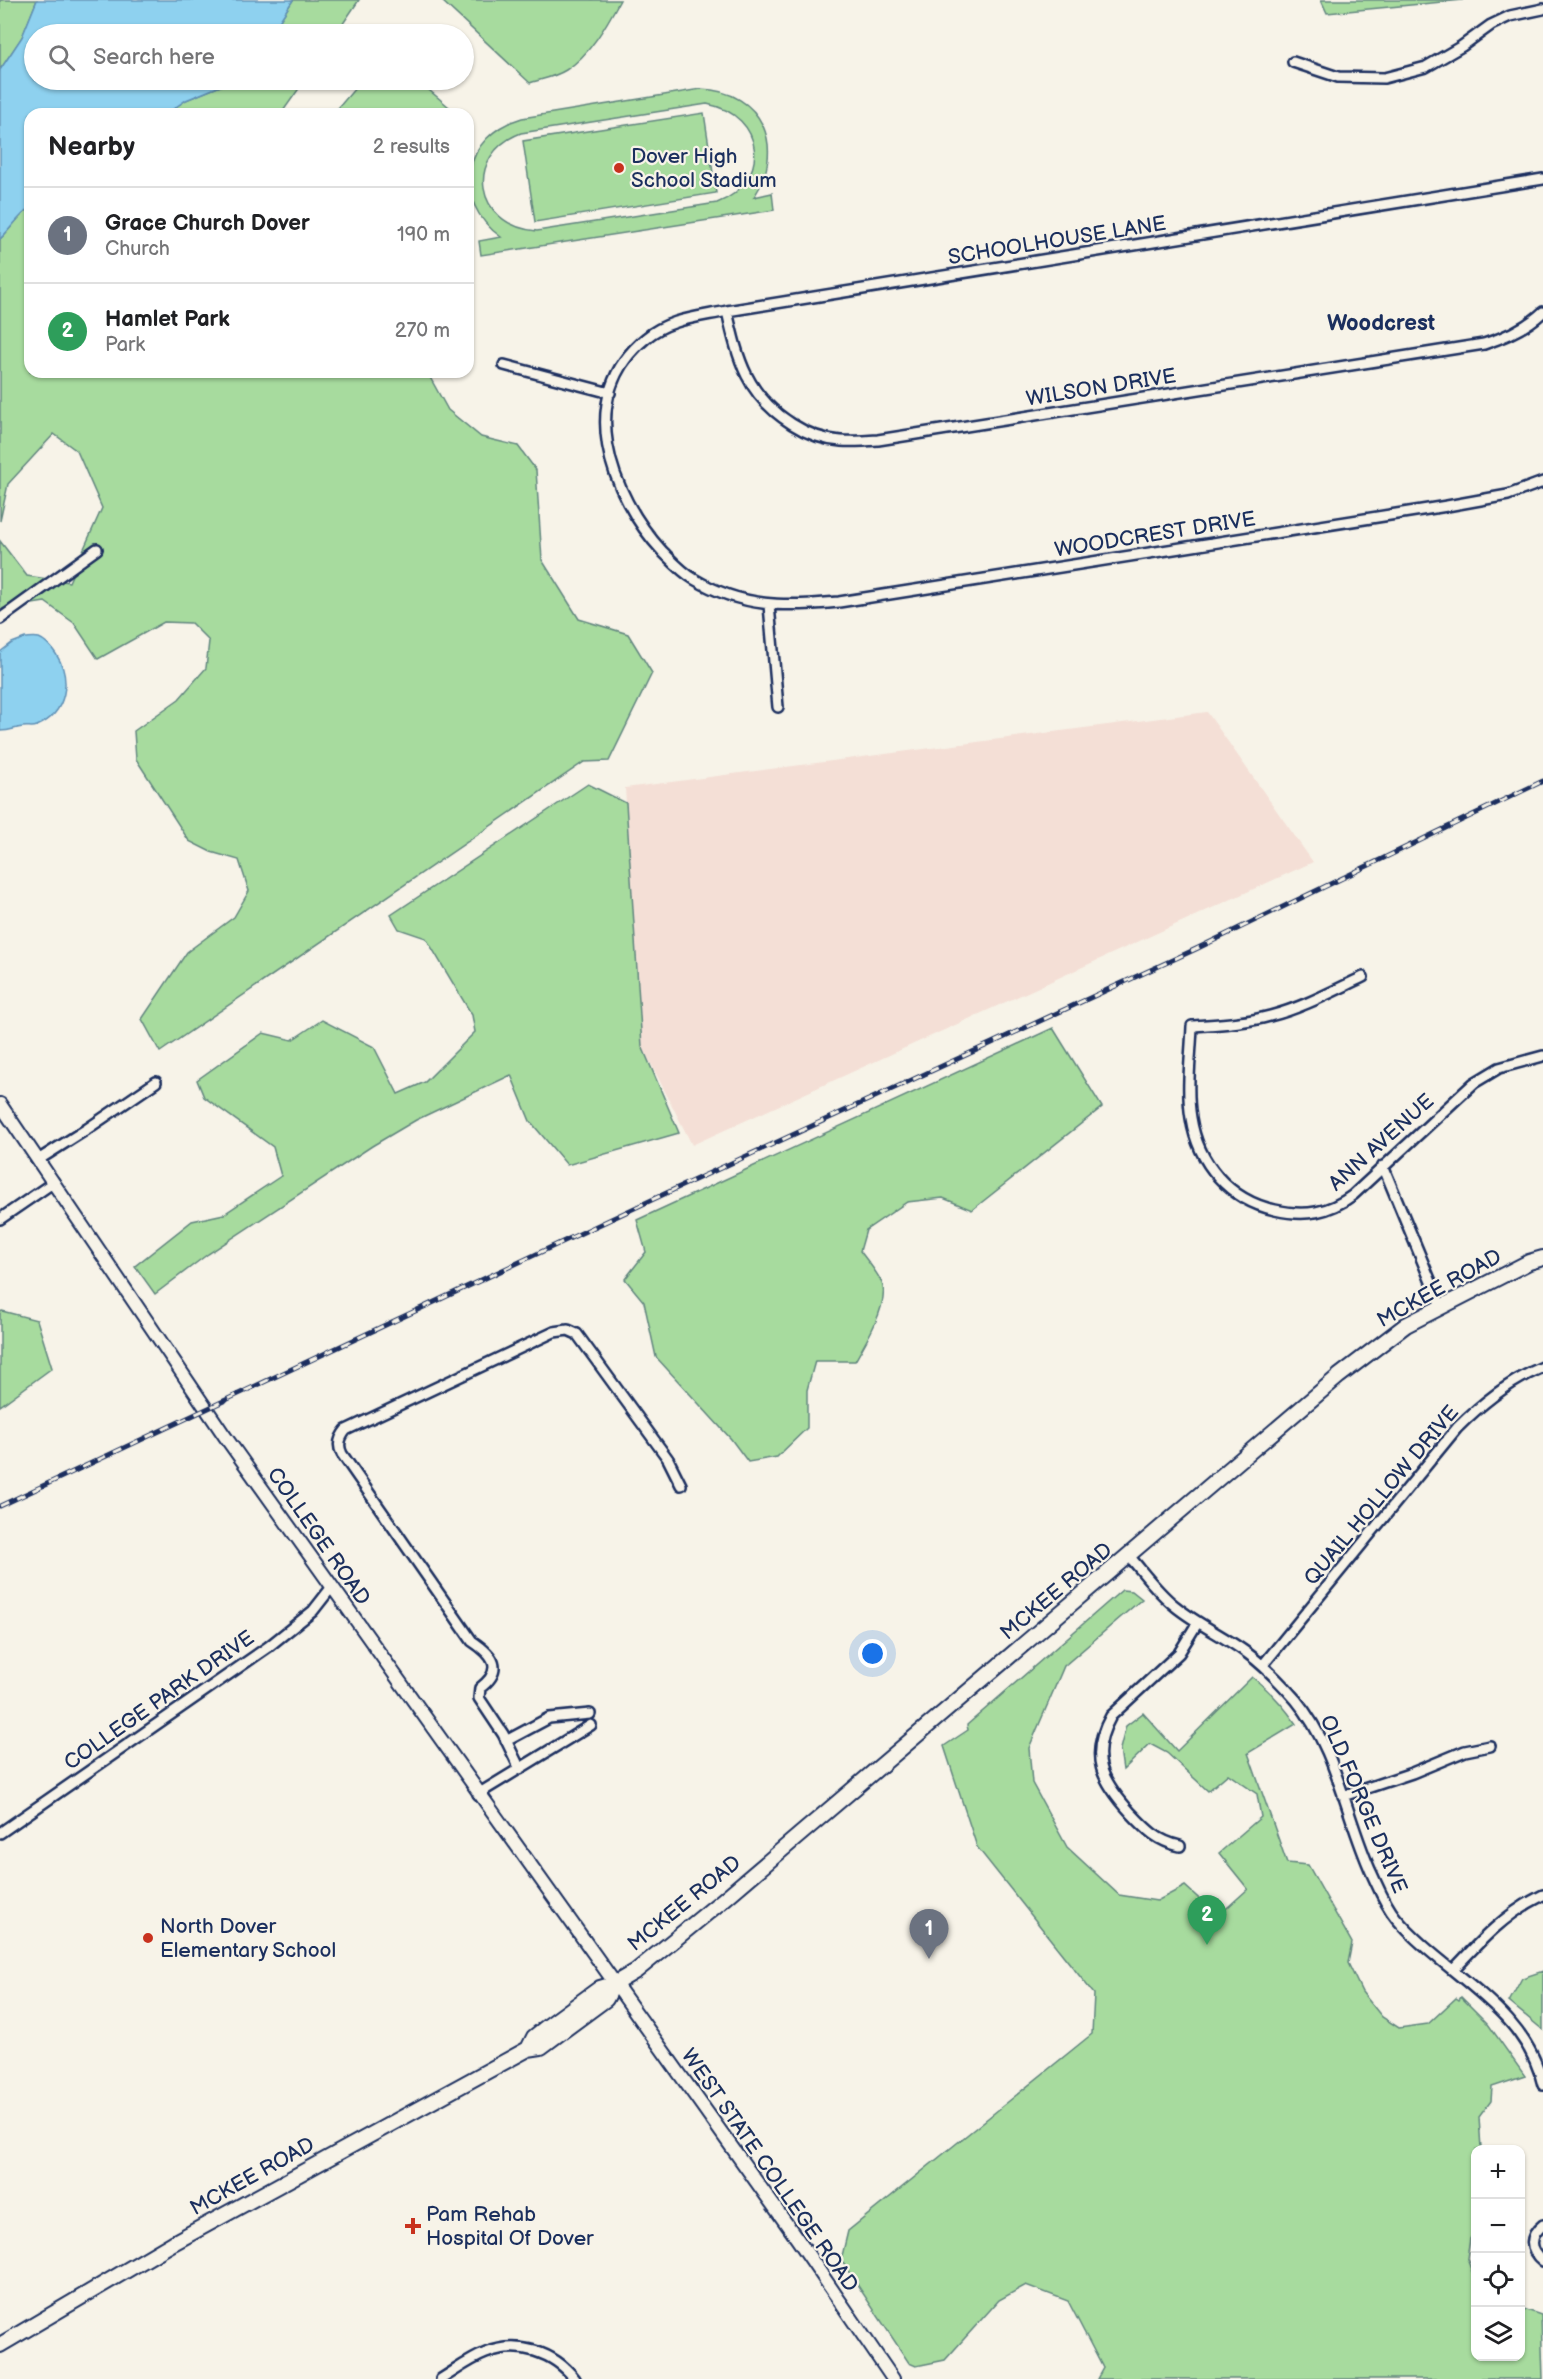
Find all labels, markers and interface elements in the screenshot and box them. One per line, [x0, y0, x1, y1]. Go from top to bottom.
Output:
search box [24, 24, 474, 90]
icon: search [45, 41, 78, 74]
text: Search here [93, 44, 215, 71]
text: Nearby [48, 132, 135, 163]
text: 2 results [373, 135, 450, 159]
place label: Dover High School Stadium [631, 144, 777, 193]
marker: Dover High School Stadium [612, 161, 626, 175]
text: Grace Church Dover [105, 210, 310, 237]
street label: SCHOOLHOUSE LANE [946, 211, 1168, 270]
text: 1 [63, 223, 72, 247]
text: 190 m [397, 223, 450, 247]
text: Church [105, 237, 170, 261]
text: Hamlet Park [105, 306, 230, 333]
district label: Woodcrest [1327, 310, 1436, 337]
text: 2 [62, 319, 73, 343]
text: 270 m [395, 319, 450, 343]
text: Park [105, 333, 145, 357]
street label: WILSON DRIVE [1024, 363, 1178, 412]
street label: WOODCREST DRIVE [1053, 506, 1257, 563]
street label: ANN AVENUE [1324, 1089, 1439, 1196]
street label: MCKEE ROAD [1373, 1244, 1506, 1333]
street label: QUAIL HOLLOW DRIVE [1299, 1400, 1464, 1590]
street label: COLLEGE ROAD [262, 1463, 375, 1610]
street label: MCKEE ROAD [995, 1537, 1117, 1645]
street label: COLLEGE PARK DRIVE [59, 1625, 259, 1776]
your location [858, 1639, 887, 1668]
street label: OLD FORGE DRIVE [1315, 1711, 1412, 1897]
street label: MCKEE ROAD [623, 1850, 746, 1957]
pin: 2 [1188, 1896, 1226, 1945]
pin: 1 [910, 1910, 948, 1959]
place label: North Dover Elementary School [160, 1914, 336, 1963]
marker: North Dover Elementary School [141, 1931, 155, 1945]
street label: WEST STATE COLLEGE ROAD [676, 2044, 863, 2297]
street label: MCKEE ROAD [186, 2132, 319, 2221]
map controls [1471, 2145, 1525, 2361]
button: + [1471, 2145, 1525, 2199]
button: − [1471, 2199, 1525, 2253]
place label: Pam Rehab Hospital Of Dover [426, 2202, 594, 2251]
marker: Pam Rehab Hospital Of Dover [404, 2217, 422, 2235]
button: locate [1471, 2253, 1525, 2307]
button: layers [1471, 2307, 1525, 2361]

